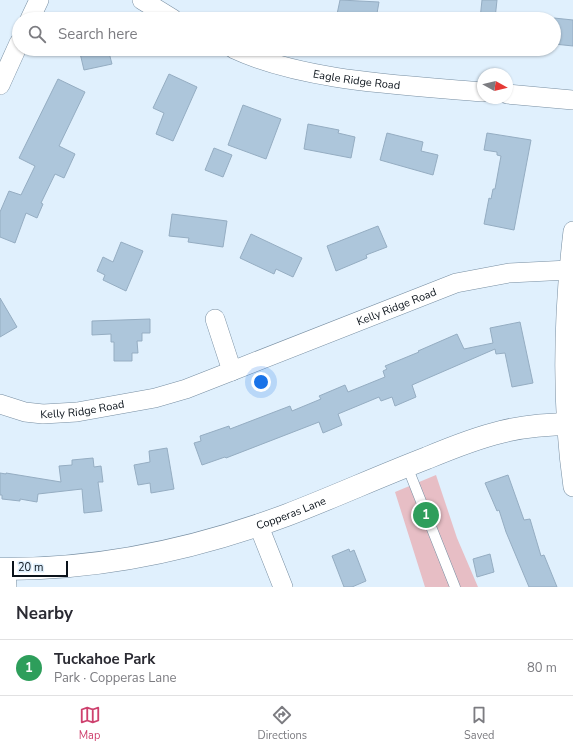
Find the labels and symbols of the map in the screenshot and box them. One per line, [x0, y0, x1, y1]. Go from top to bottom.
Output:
street label: Eagle Ridge Road [312, 66, 401, 93]
north arrow [477, 68, 513, 104]
street label: Kelly Ridge Road [354, 284, 439, 329]
your location [251, 372, 271, 392]
street label: Kelly Ridge Road [40, 397, 126, 422]
street label: Copperas Lane [254, 493, 328, 533]
pin: 1 [413, 500, 439, 530]
scale bar [12, 559, 68, 578]

